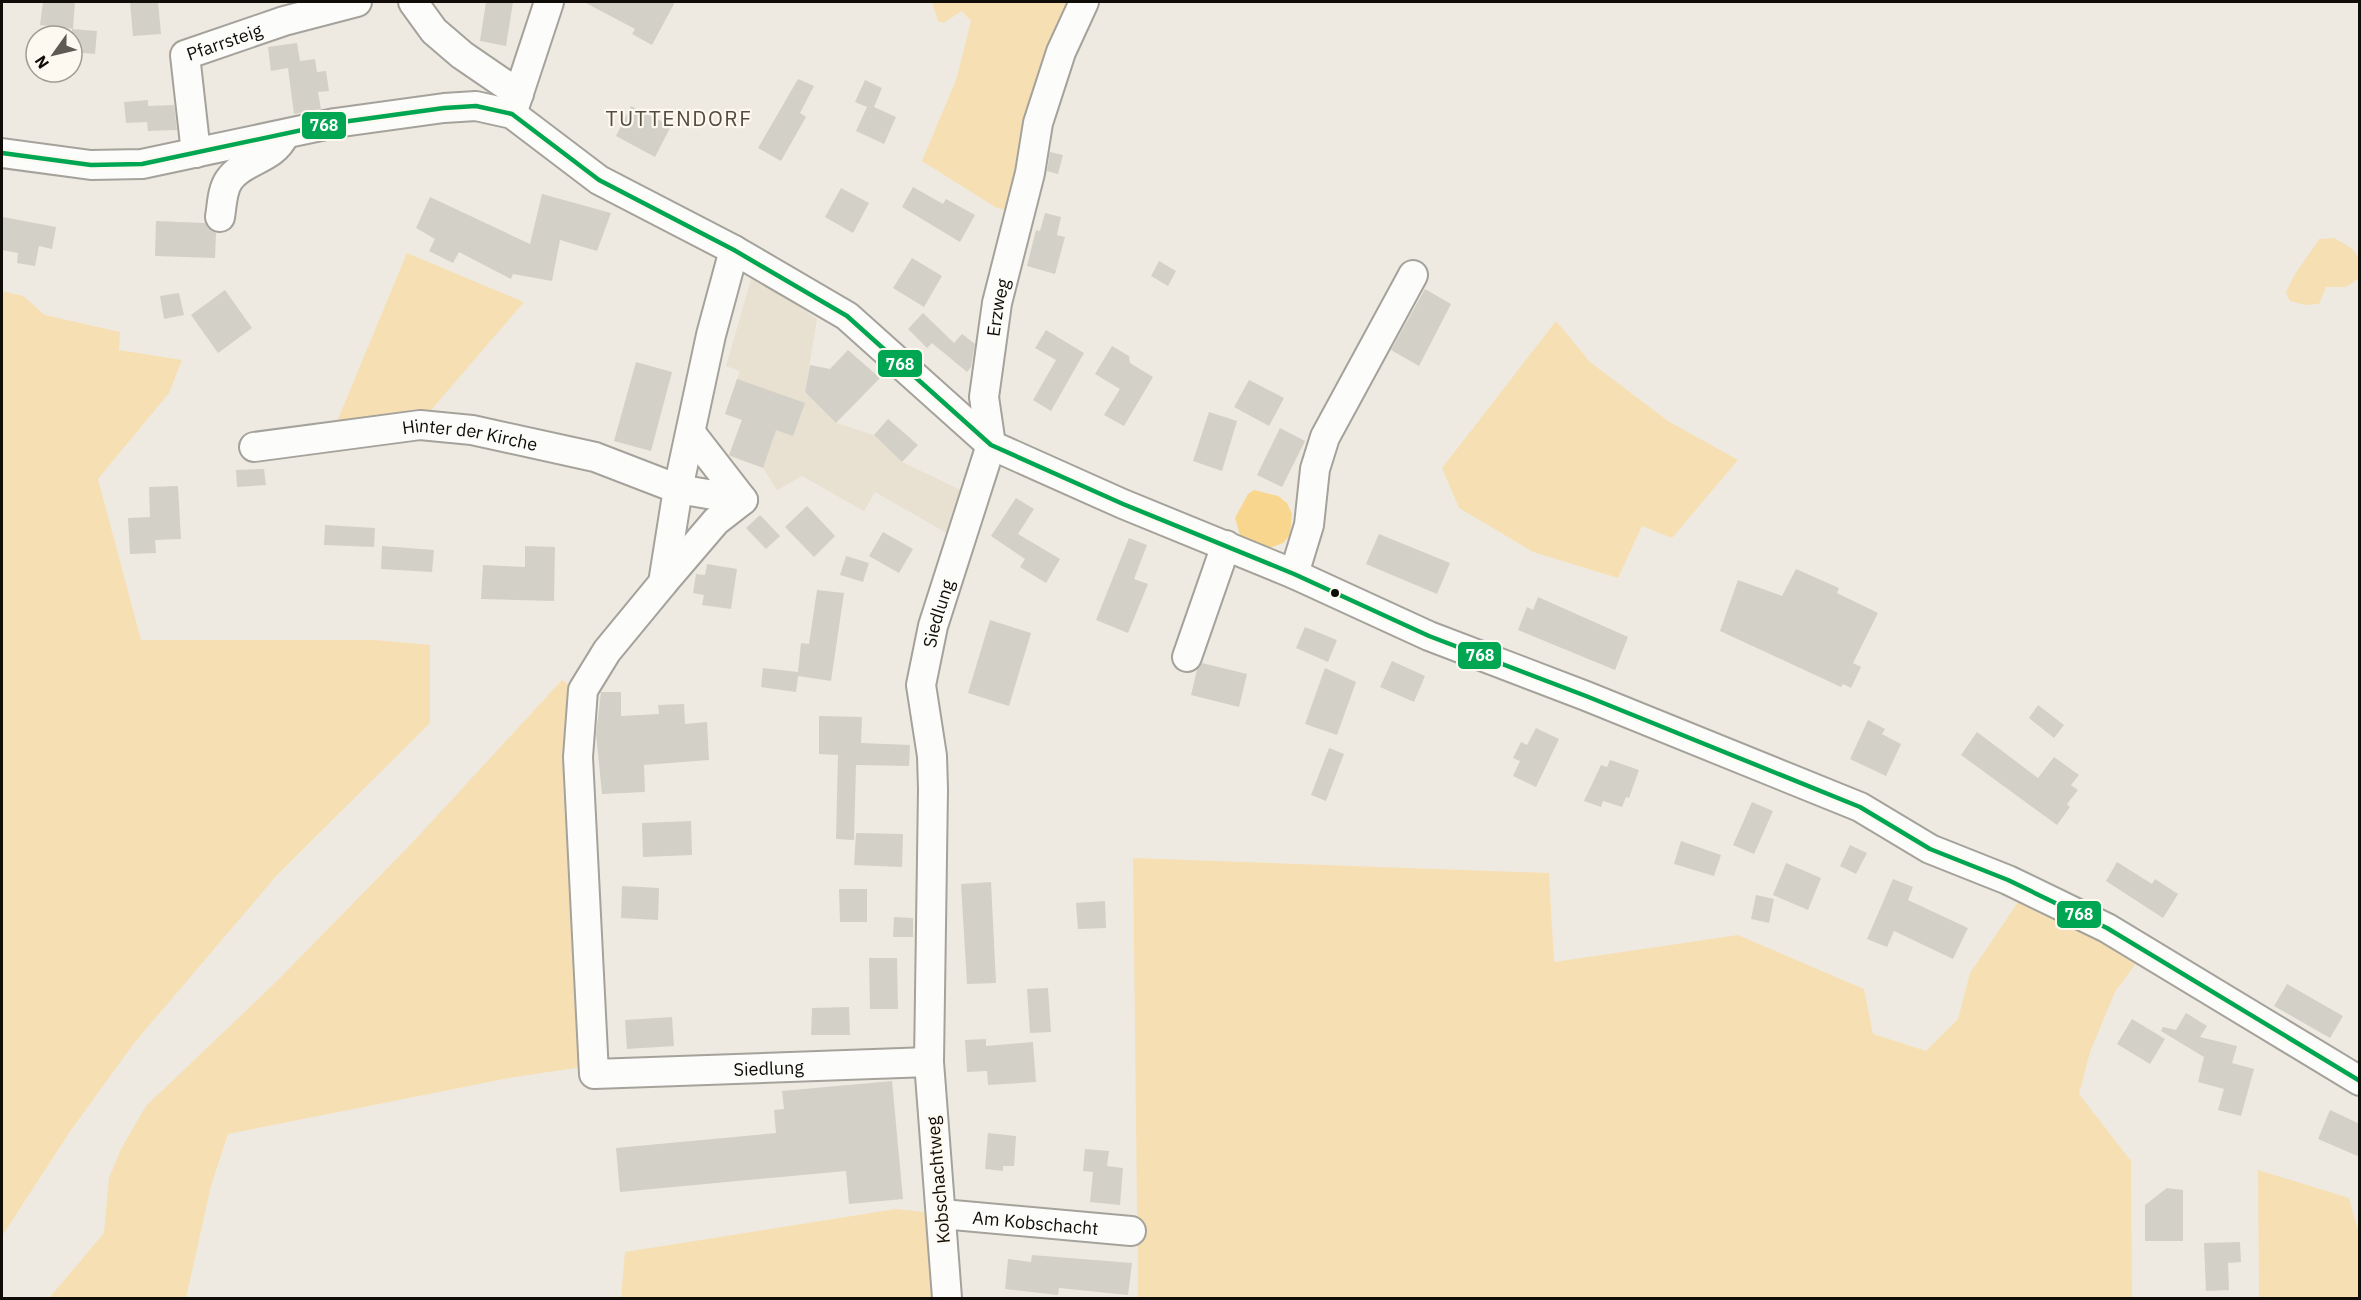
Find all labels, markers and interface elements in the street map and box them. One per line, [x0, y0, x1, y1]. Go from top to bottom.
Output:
street label: Pfarrsteig [183, 18, 265, 65]
north arrow [24, 24, 84, 84]
text: N [30, 52, 53, 73]
district label: TUTTENDORF [606, 104, 753, 132]
line badge: 768 [301, 111, 347, 140]
text: 768 [310, 115, 338, 135]
street label: Erzweg [981, 275, 1014, 338]
line badge: 768 [877, 349, 923, 378]
text: 768 [886, 354, 914, 374]
street label: Hinter der Kirche [401, 413, 540, 456]
street label: Siedlung [917, 576, 959, 650]
unlabelled marker [1329, 587, 1341, 599]
line badge: 768 [1457, 641, 1502, 670]
text: 768 [1466, 645, 1494, 665]
line badge: 768 [2056, 900, 2102, 929]
text: 768 [2065, 904, 2093, 924]
street label: Siedlung [733, 1055, 805, 1080]
street label: Kobschachtweg [921, 1115, 955, 1245]
street label: Am Kobschacht [972, 1205, 1100, 1240]

